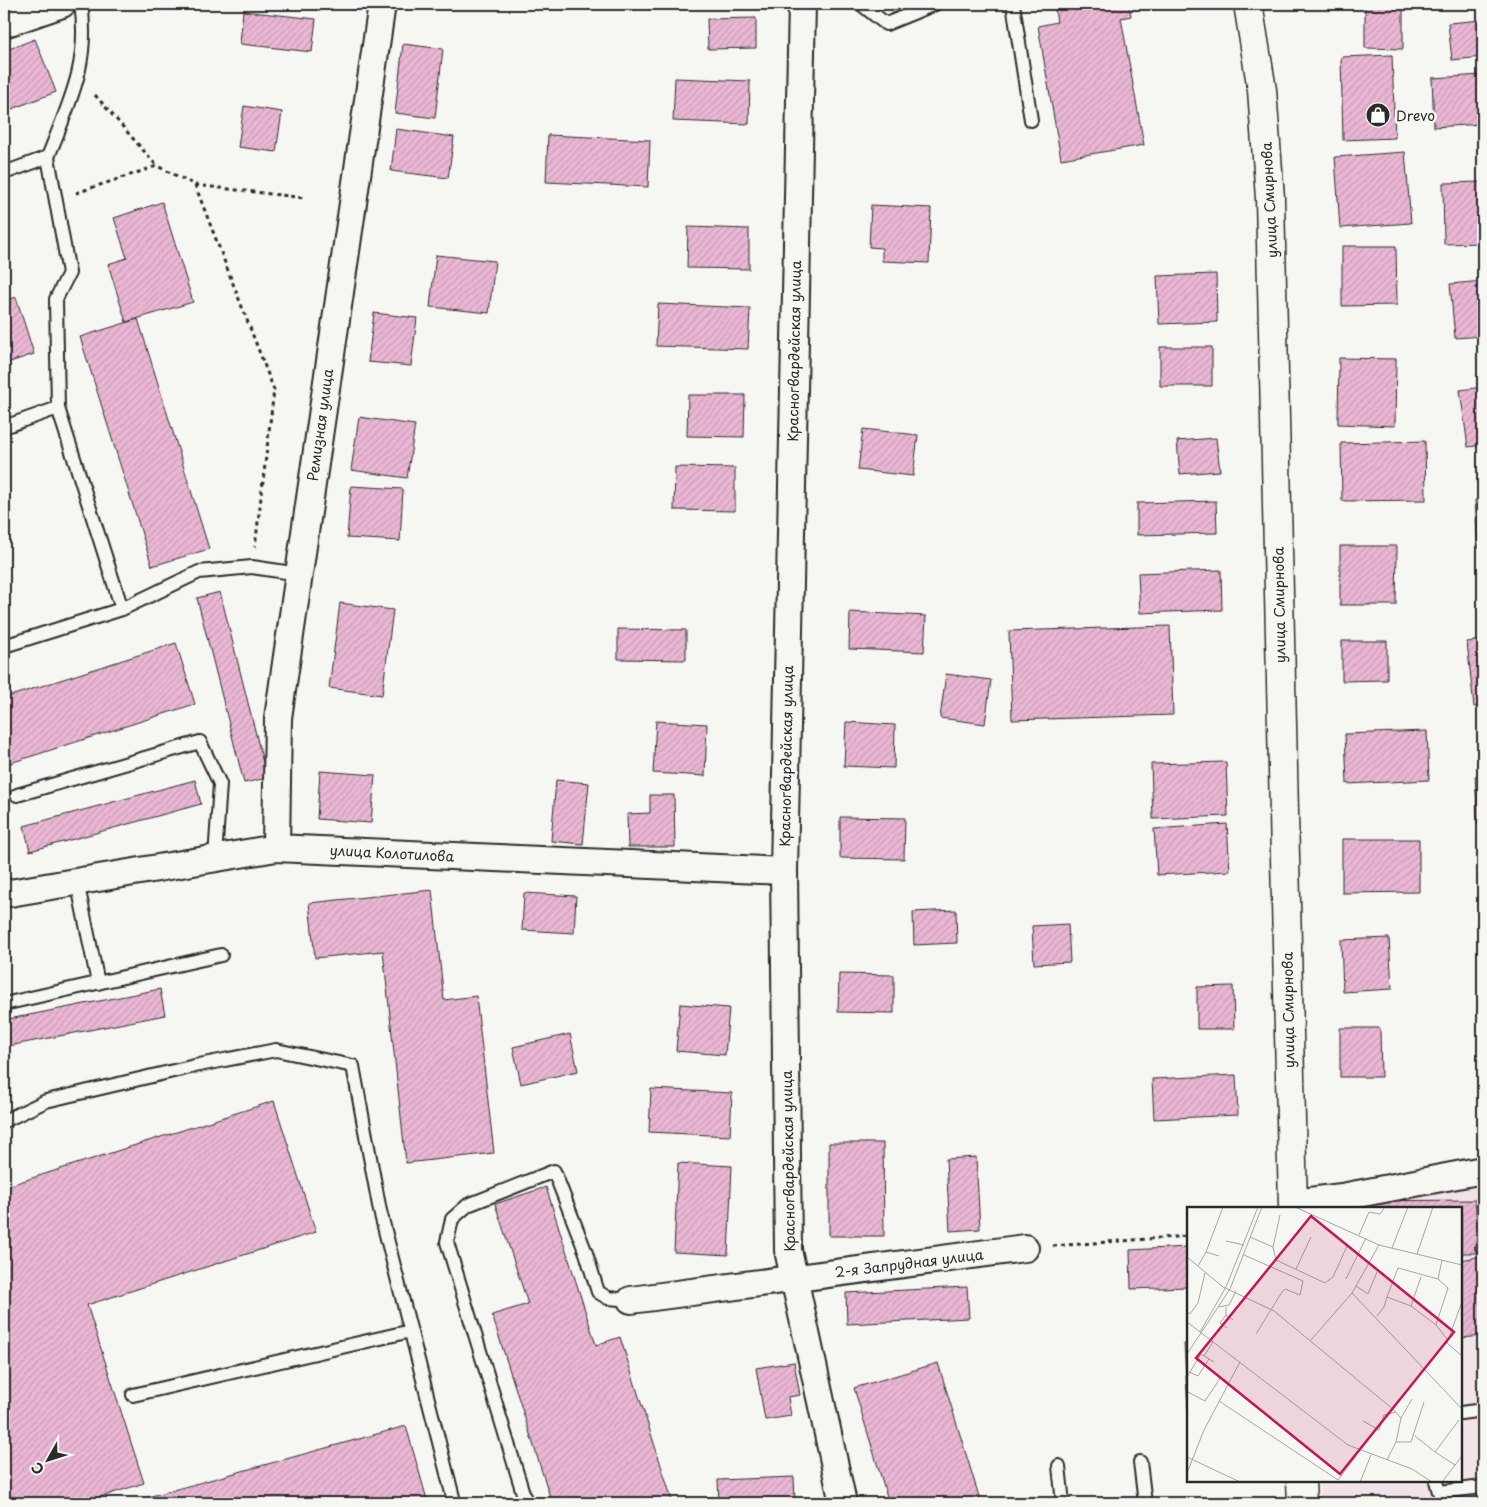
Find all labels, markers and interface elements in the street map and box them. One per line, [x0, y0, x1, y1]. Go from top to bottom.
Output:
shop icon: Drevo [1365, 102, 1391, 128]
place label: Drevo [1396, 105, 1435, 126]
street label: улица Смирнова [1255, 141, 1283, 259]
street label: Красногвардейская улица [782, 260, 806, 442]
street label: Ремизная улица [302, 367, 338, 483]
street label: улица Смирнова [1267, 546, 1291, 663]
street label: Красногвардейская улица [774, 665, 798, 847]
street label: улица Колотилова [329, 839, 455, 867]
street label: улица Смирнова [1276, 951, 1300, 1068]
street label: Красногвардейская улица [776, 1070, 800, 1252]
inset map [1187, 1207, 1462, 1482]
street label: 2-я Запрудная улица [833, 1243, 985, 1283]
north arrow [22, 1434, 72, 1484]
text: С [26, 1458, 49, 1479]

